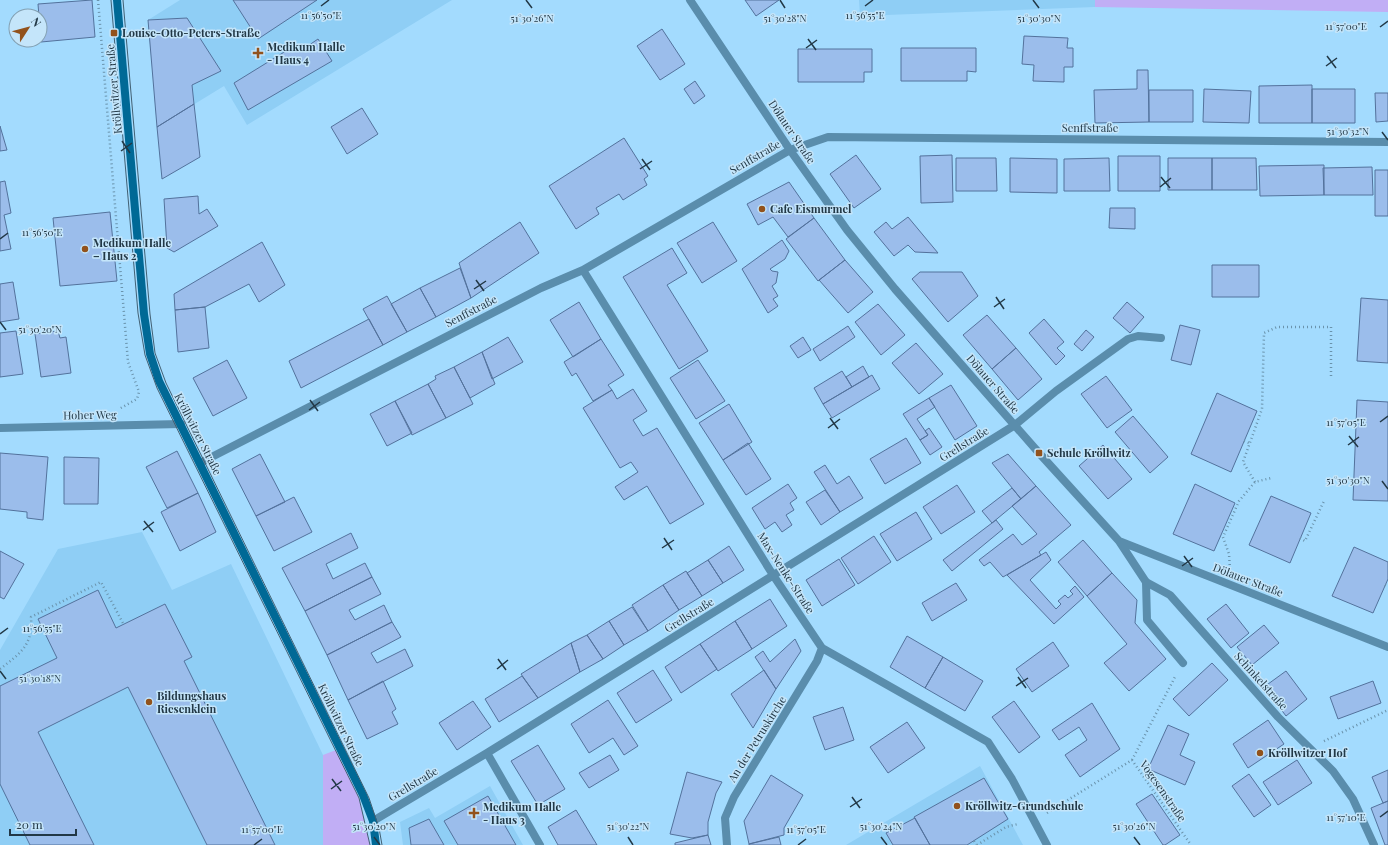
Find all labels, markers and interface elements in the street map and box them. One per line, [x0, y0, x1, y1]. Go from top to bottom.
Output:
north arrow [8, 8, 48, 48]
text: 11°56'50"E [301, 8, 341, 22]
text: 11°56'55"E [845, 8, 885, 22]
text: 51°30'26"N [511, 11, 553, 25]
text: 51°30'28"N [763, 11, 807, 25]
text: 51°30'30"N [1017, 11, 1061, 25]
text: N [28, 14, 45, 29]
text: 11°57'00"E [1325, 19, 1367, 33]
place label: Louise-Otto-Peters-Straße [122, 25, 260, 40]
marker: Louise-Otto-Peters-Straße [109, 28, 119, 38]
place label: Medikum Halle - Haus 4 [267, 39, 345, 67]
street label: Kröllwitzer Straße [102, 43, 125, 135]
marker: Medikum Halle - Haus 4 [252, 47, 264, 59]
street label: Dölauer Straße [765, 97, 820, 167]
street label: Senffstraße [1062, 120, 1119, 135]
text: 51°30'32"N [1327, 124, 1369, 138]
street label: Senffstraße [727, 136, 783, 177]
place label: Cafe Eismurmel [770, 201, 852, 216]
marker: Cafe Eismurmel [757, 204, 767, 214]
text: 11°56'50"E [22, 225, 62, 239]
place label: Medikum Halle – Haus 2 [93, 235, 171, 263]
marker: Medikum Halle – Haus 2 [80, 244, 90, 254]
street label: Senffstraße [442, 291, 500, 330]
text: 51°30'20"N [18, 322, 62, 336]
street label: Dölauer Straße [963, 351, 1024, 417]
street label: Kröllwitzer Straße [171, 390, 226, 478]
street label: Hoher Weg [63, 407, 117, 422]
text: 11°57'05"E [1326, 415, 1366, 429]
street label: Grellstraße [936, 422, 992, 465]
place label: Schule Kröllwitz [1047, 445, 1131, 460]
marker: Schule Kröllwitz [1034, 448, 1044, 458]
text: 51°30'30"N [1326, 473, 1370, 487]
street label: Max-Nenke-Straße [754, 529, 819, 617]
street label: Dölauer Straße [1211, 559, 1286, 600]
street label: Grellstraße [661, 593, 717, 636]
text: 11°56'55"E [22, 621, 62, 635]
street label: Schinkelstraße [1231, 648, 1292, 713]
text: 51°30'18"N [19, 671, 61, 685]
street label: Kröllwitzer Straße [315, 681, 368, 769]
place label: Bildungshaus Riesenklein [157, 688, 226, 716]
street label: An der Petruskirche [723, 692, 789, 785]
marker: Bildungshaus Riesenklein [144, 697, 154, 707]
place label: Kröllwitzer Hof [1268, 745, 1348, 760]
marker: Kröllwitzer Hof [1255, 748, 1265, 758]
street label: Vogesenstraße [1136, 756, 1190, 825]
street label: Grellstraße [385, 763, 441, 804]
place label: Kröllwitz-Grundschule [965, 798, 1084, 813]
place label: Medikum Halle - Haus 3 [483, 799, 561, 827]
marker: Kröllwitz-Grundschule [952, 801, 962, 811]
marker: Medikum Halle - Haus 3 [468, 807, 480, 819]
text: 11°57'10"E [1326, 810, 1366, 824]
scale bar [10, 811, 76, 837]
text: 20 m [16, 816, 43, 832]
text: 51°30'20"N [352, 819, 396, 833]
text: 51°30'22"N [607, 819, 649, 833]
text: 51°30'24"N [860, 819, 902, 833]
text: 51°30'26"N [1113, 819, 1155, 833]
text: 11°57'00"E [241, 822, 283, 836]
text: 11°57'05"E [786, 822, 826, 836]

